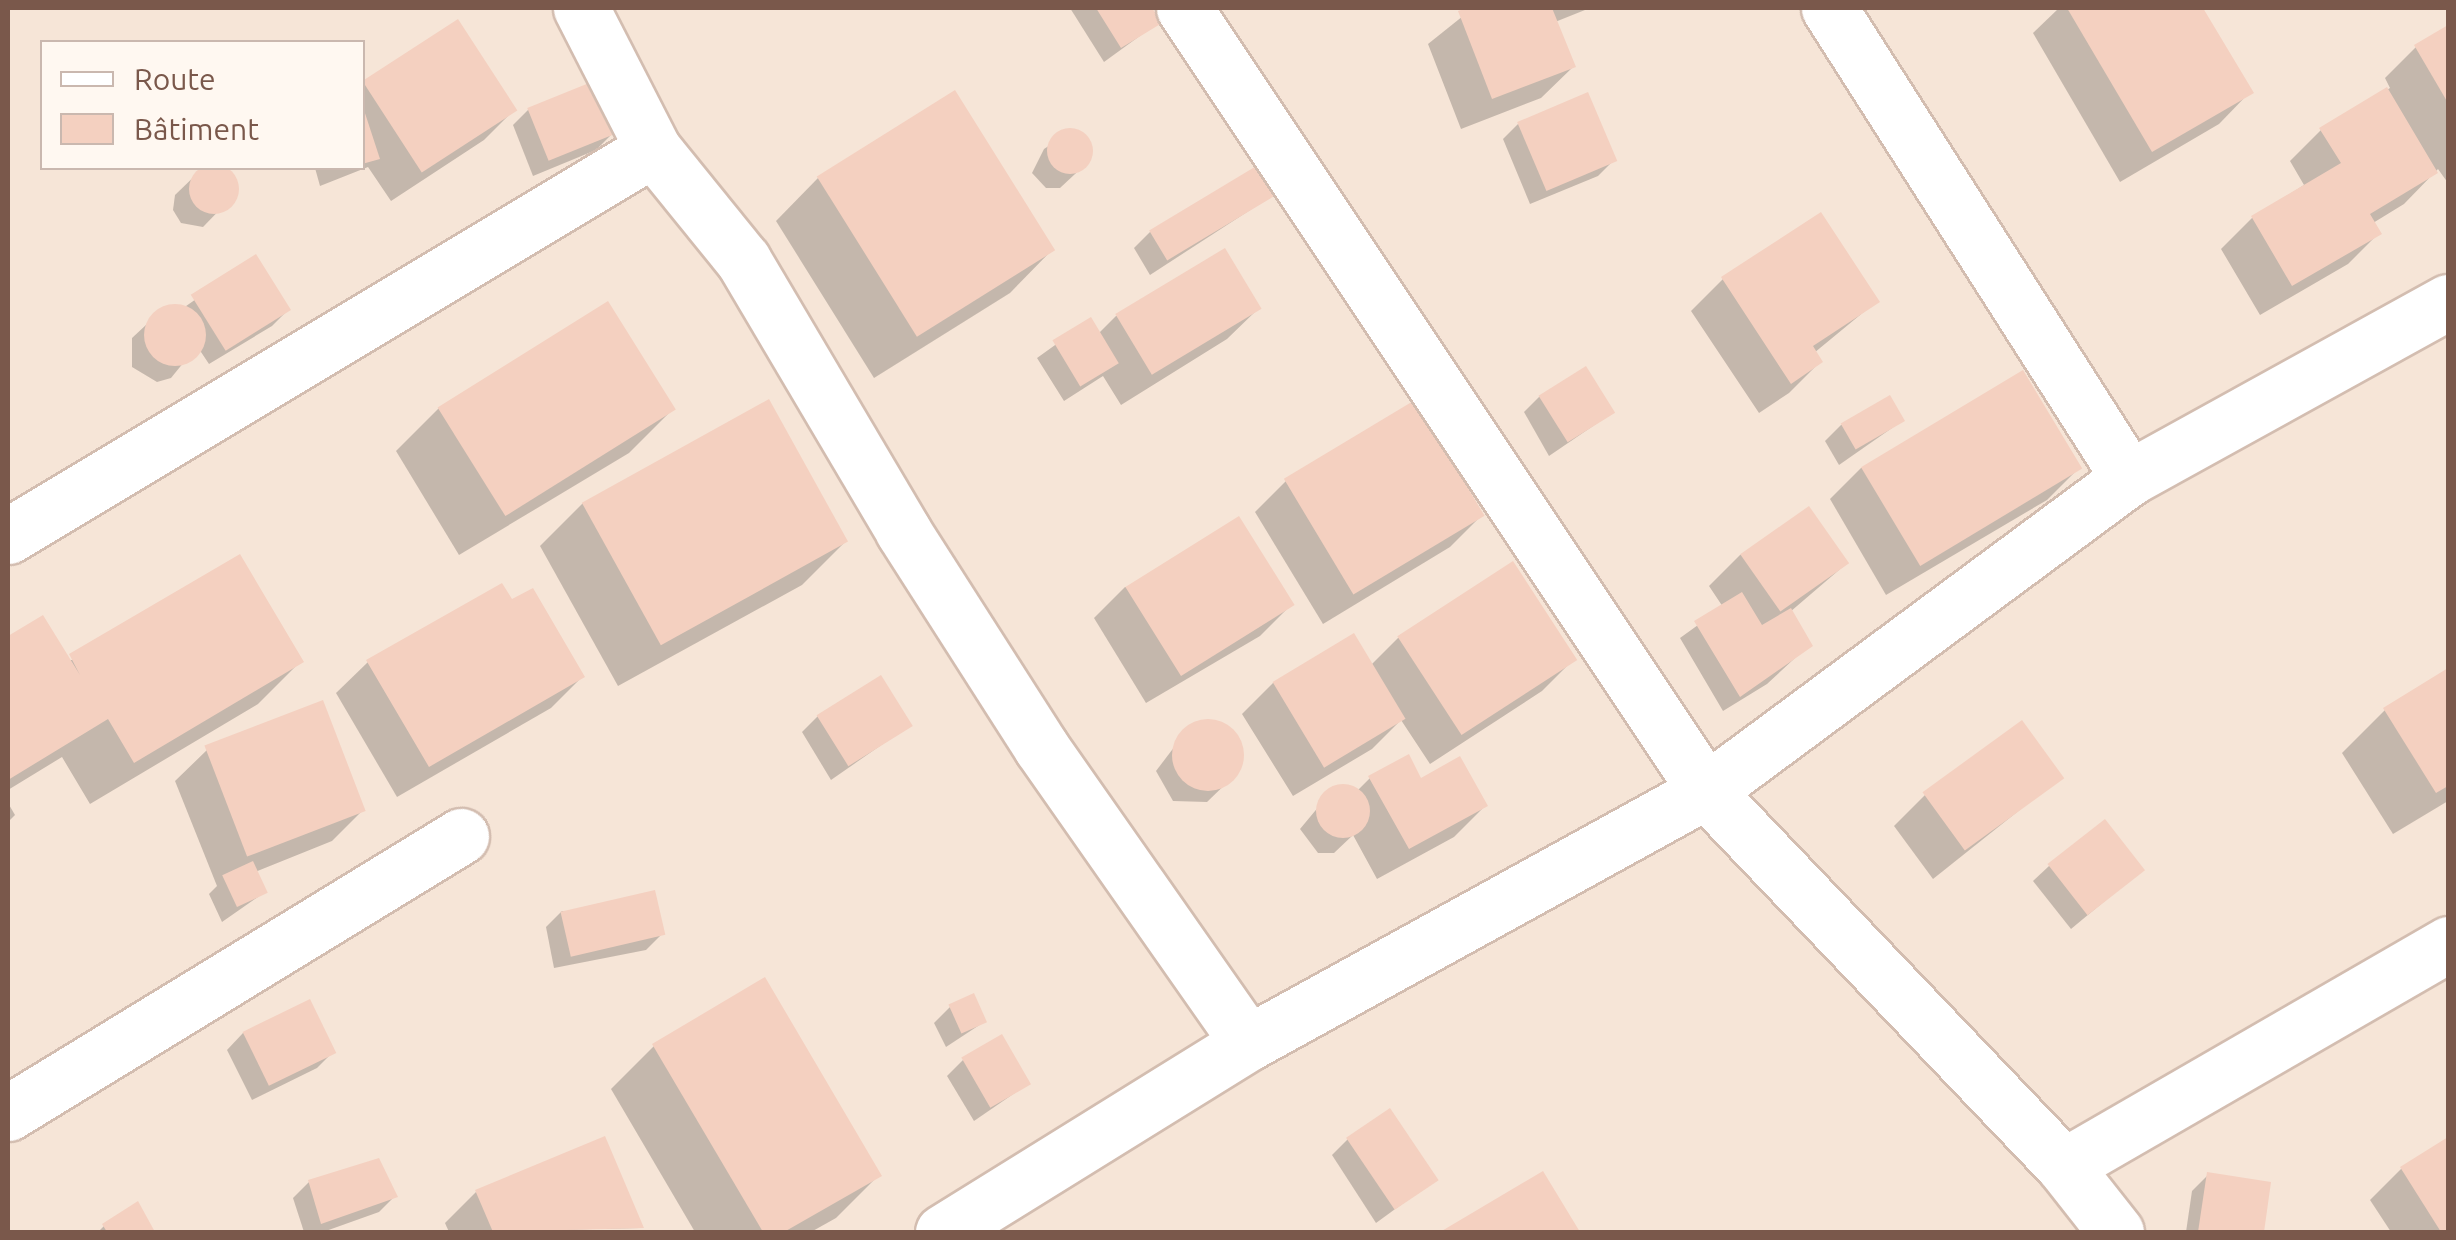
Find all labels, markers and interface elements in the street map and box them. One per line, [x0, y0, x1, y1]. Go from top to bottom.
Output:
legend [40, 40, 365, 170]
text: Route [134, 62, 216, 96]
text: Bâtiment [134, 112, 259, 146]

